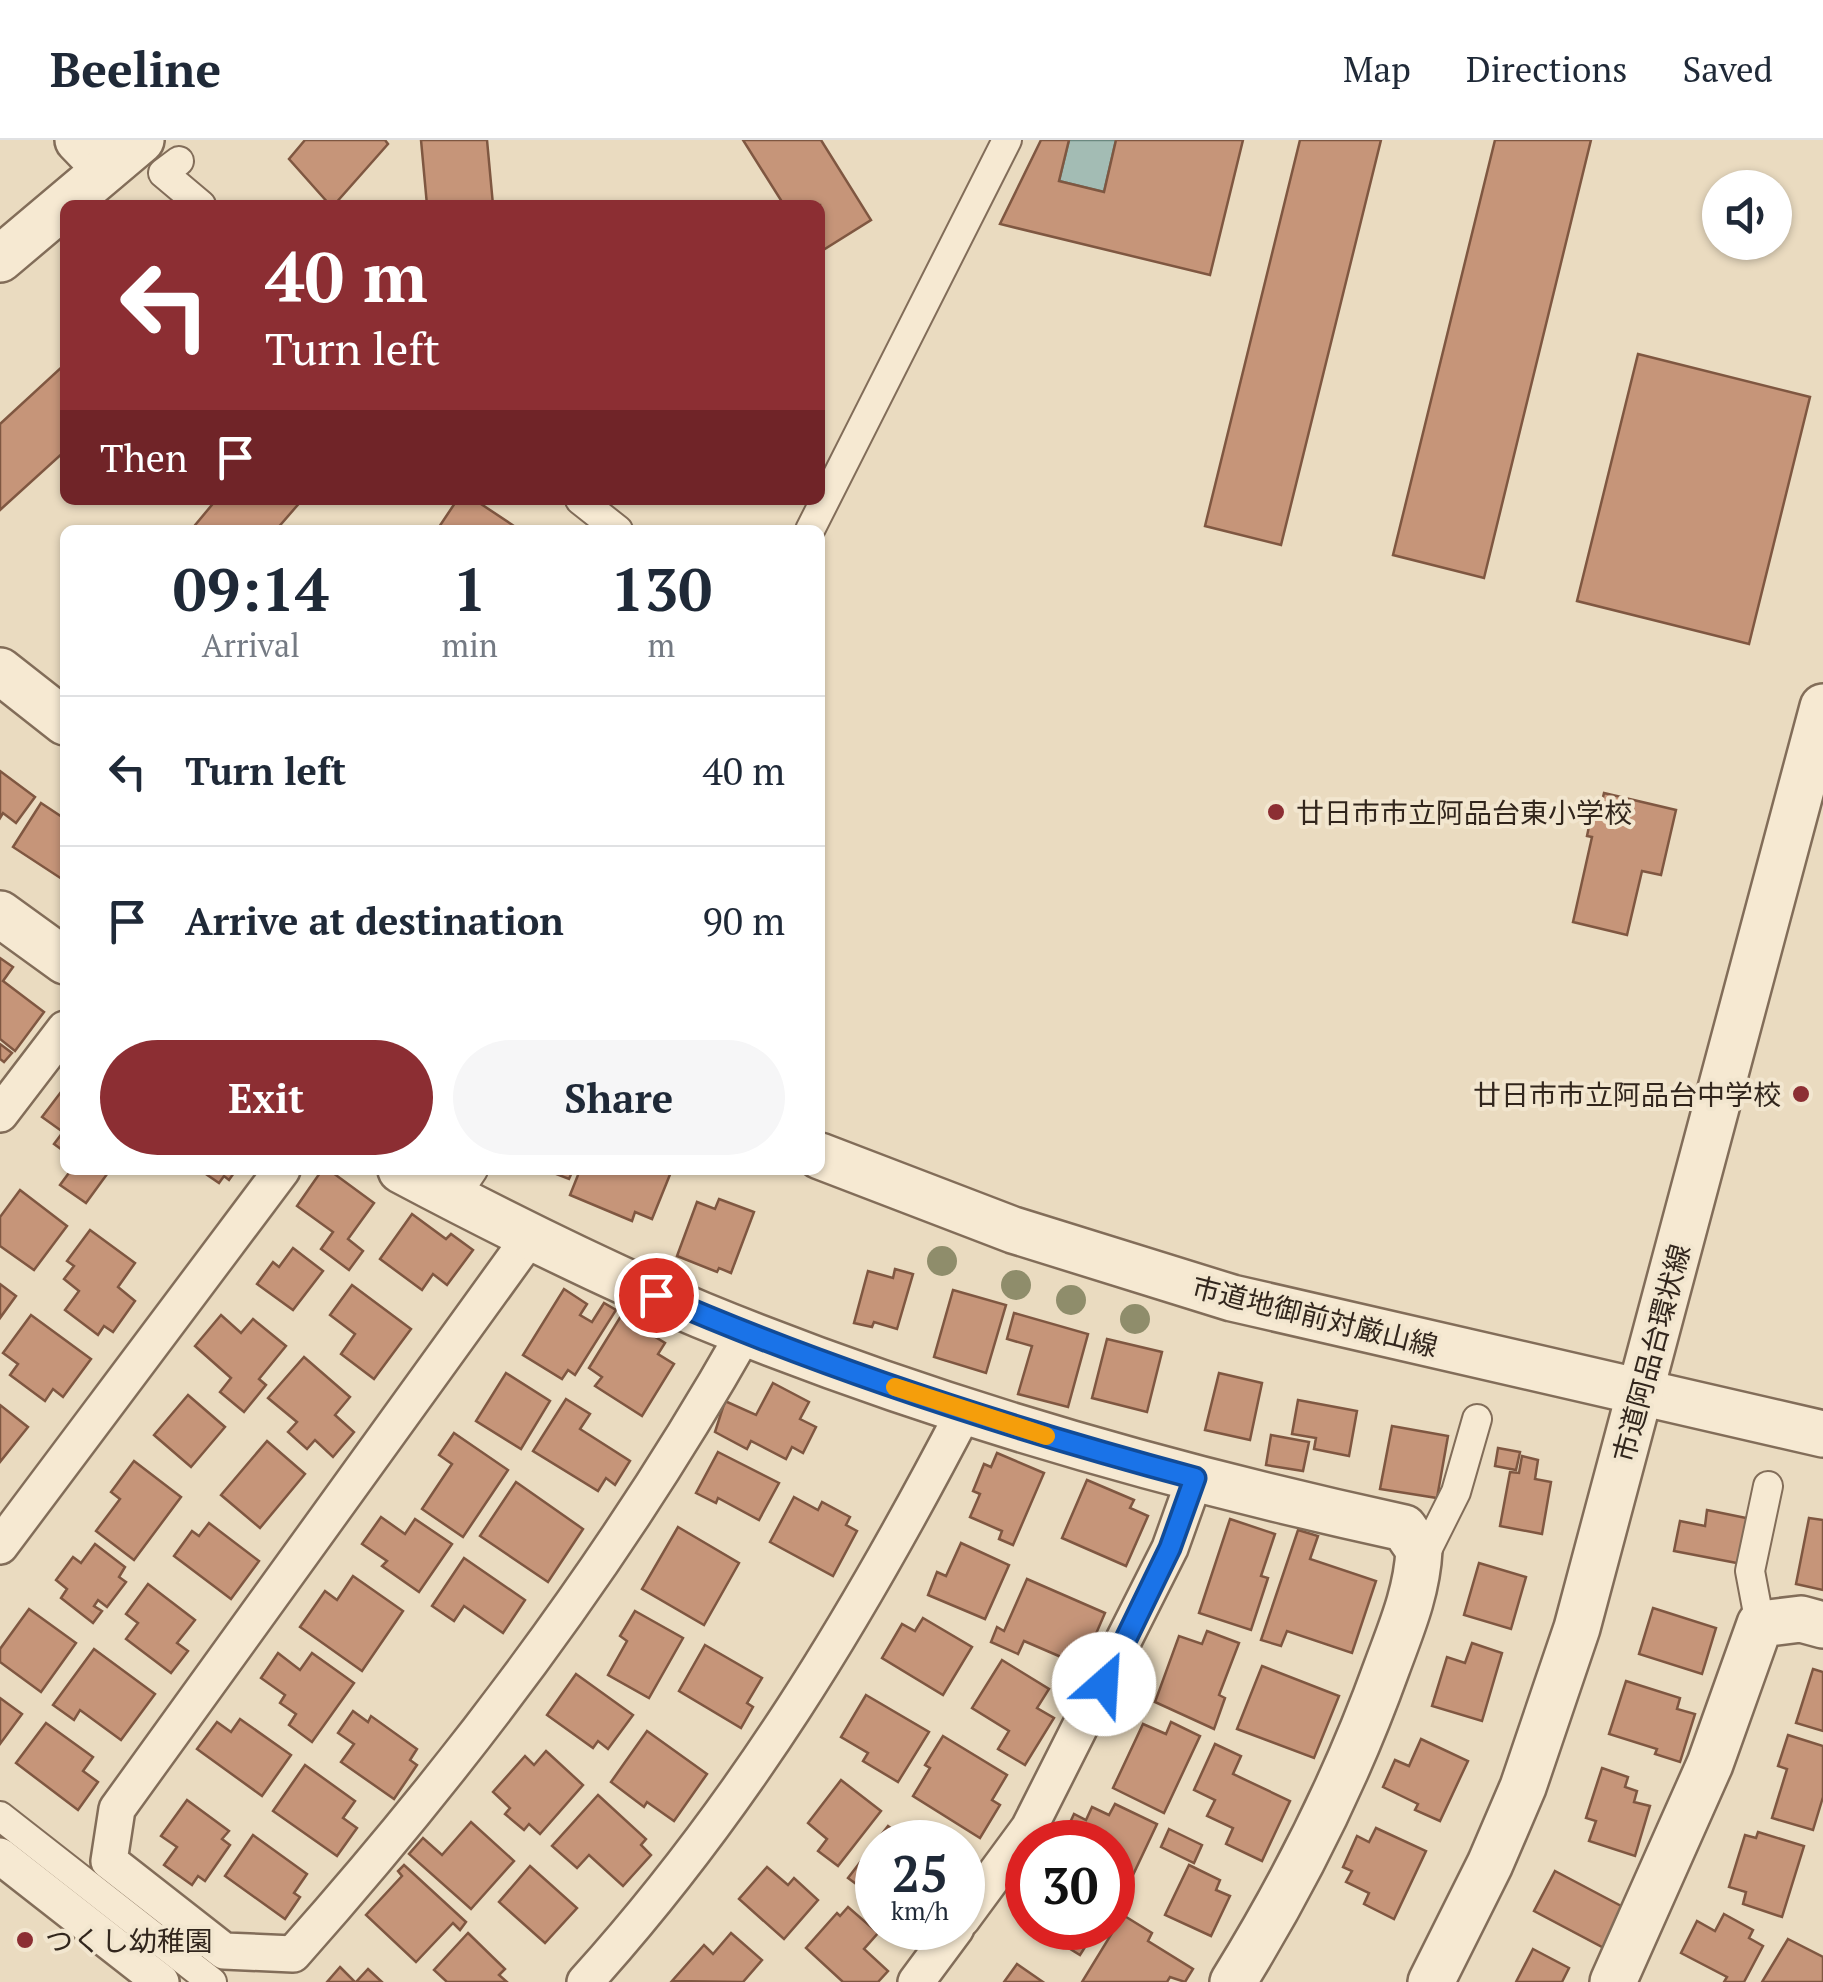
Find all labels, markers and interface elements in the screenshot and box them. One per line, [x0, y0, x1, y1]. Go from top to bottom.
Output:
text: Beeline [50, 37, 221, 101]
text: Map [1343, 46, 1411, 92]
text: Directions [1466, 46, 1627, 92]
text: Saved [1682, 46, 1773, 92]
map controls [1702, 170, 1792, 260]
button: sound [1702, 170, 1792, 260]
text: 40 m [265, 229, 428, 322]
icon: left [100, 240, 230, 370]
text: Turn left [265, 318, 440, 378]
icon: arrive [208, 430, 263, 485]
text: Then [100, 433, 188, 483]
text: 09:14 [173, 549, 329, 628]
text: 1 [453, 549, 487, 628]
text: 130 [611, 549, 712, 628]
text: Arrival [202, 624, 300, 666]
text: min [442, 624, 498, 666]
text: m [648, 624, 675, 666]
icon: left [100, 744, 155, 799]
text: Turn left [185, 746, 346, 796]
text: 40 m [702, 746, 785, 796]
place label: 廿日市市立阿品台東小学校 [1296, 794, 1632, 831]
marker: 廿日市市立阿品台東小学校 [1265, 801, 1287, 823]
icon: arrive [100, 894, 155, 949]
text: Arrive at destination [185, 896, 564, 946]
text: 90 m [702, 896, 785, 946]
button: Exit [100, 1040, 433, 1155]
button: Share [453, 1040, 785, 1155]
place label: 廿日市市立阿品台中学校 [1473, 1076, 1781, 1113]
marker: 廿日市市立阿品台中学校 [1790, 1083, 1812, 1105]
street label: 市道阿品台環状線 [1604, 1240, 1698, 1466]
pin [614, 1253, 699, 1338]
icon: arrive [629, 1268, 684, 1323]
street label: 市道地御前対厳山線 [1188, 1268, 1442, 1364]
position arrow [1052, 1632, 1156, 1736]
speed limit sign: 30 [1005, 1820, 1135, 1950]
text: 25 [892, 1840, 948, 1906]
text: km/h [891, 1894, 949, 1927]
place label: つくし幼稚園 [45, 1922, 213, 1959]
marker: つくし幼稚園 [14, 1929, 36, 1951]

